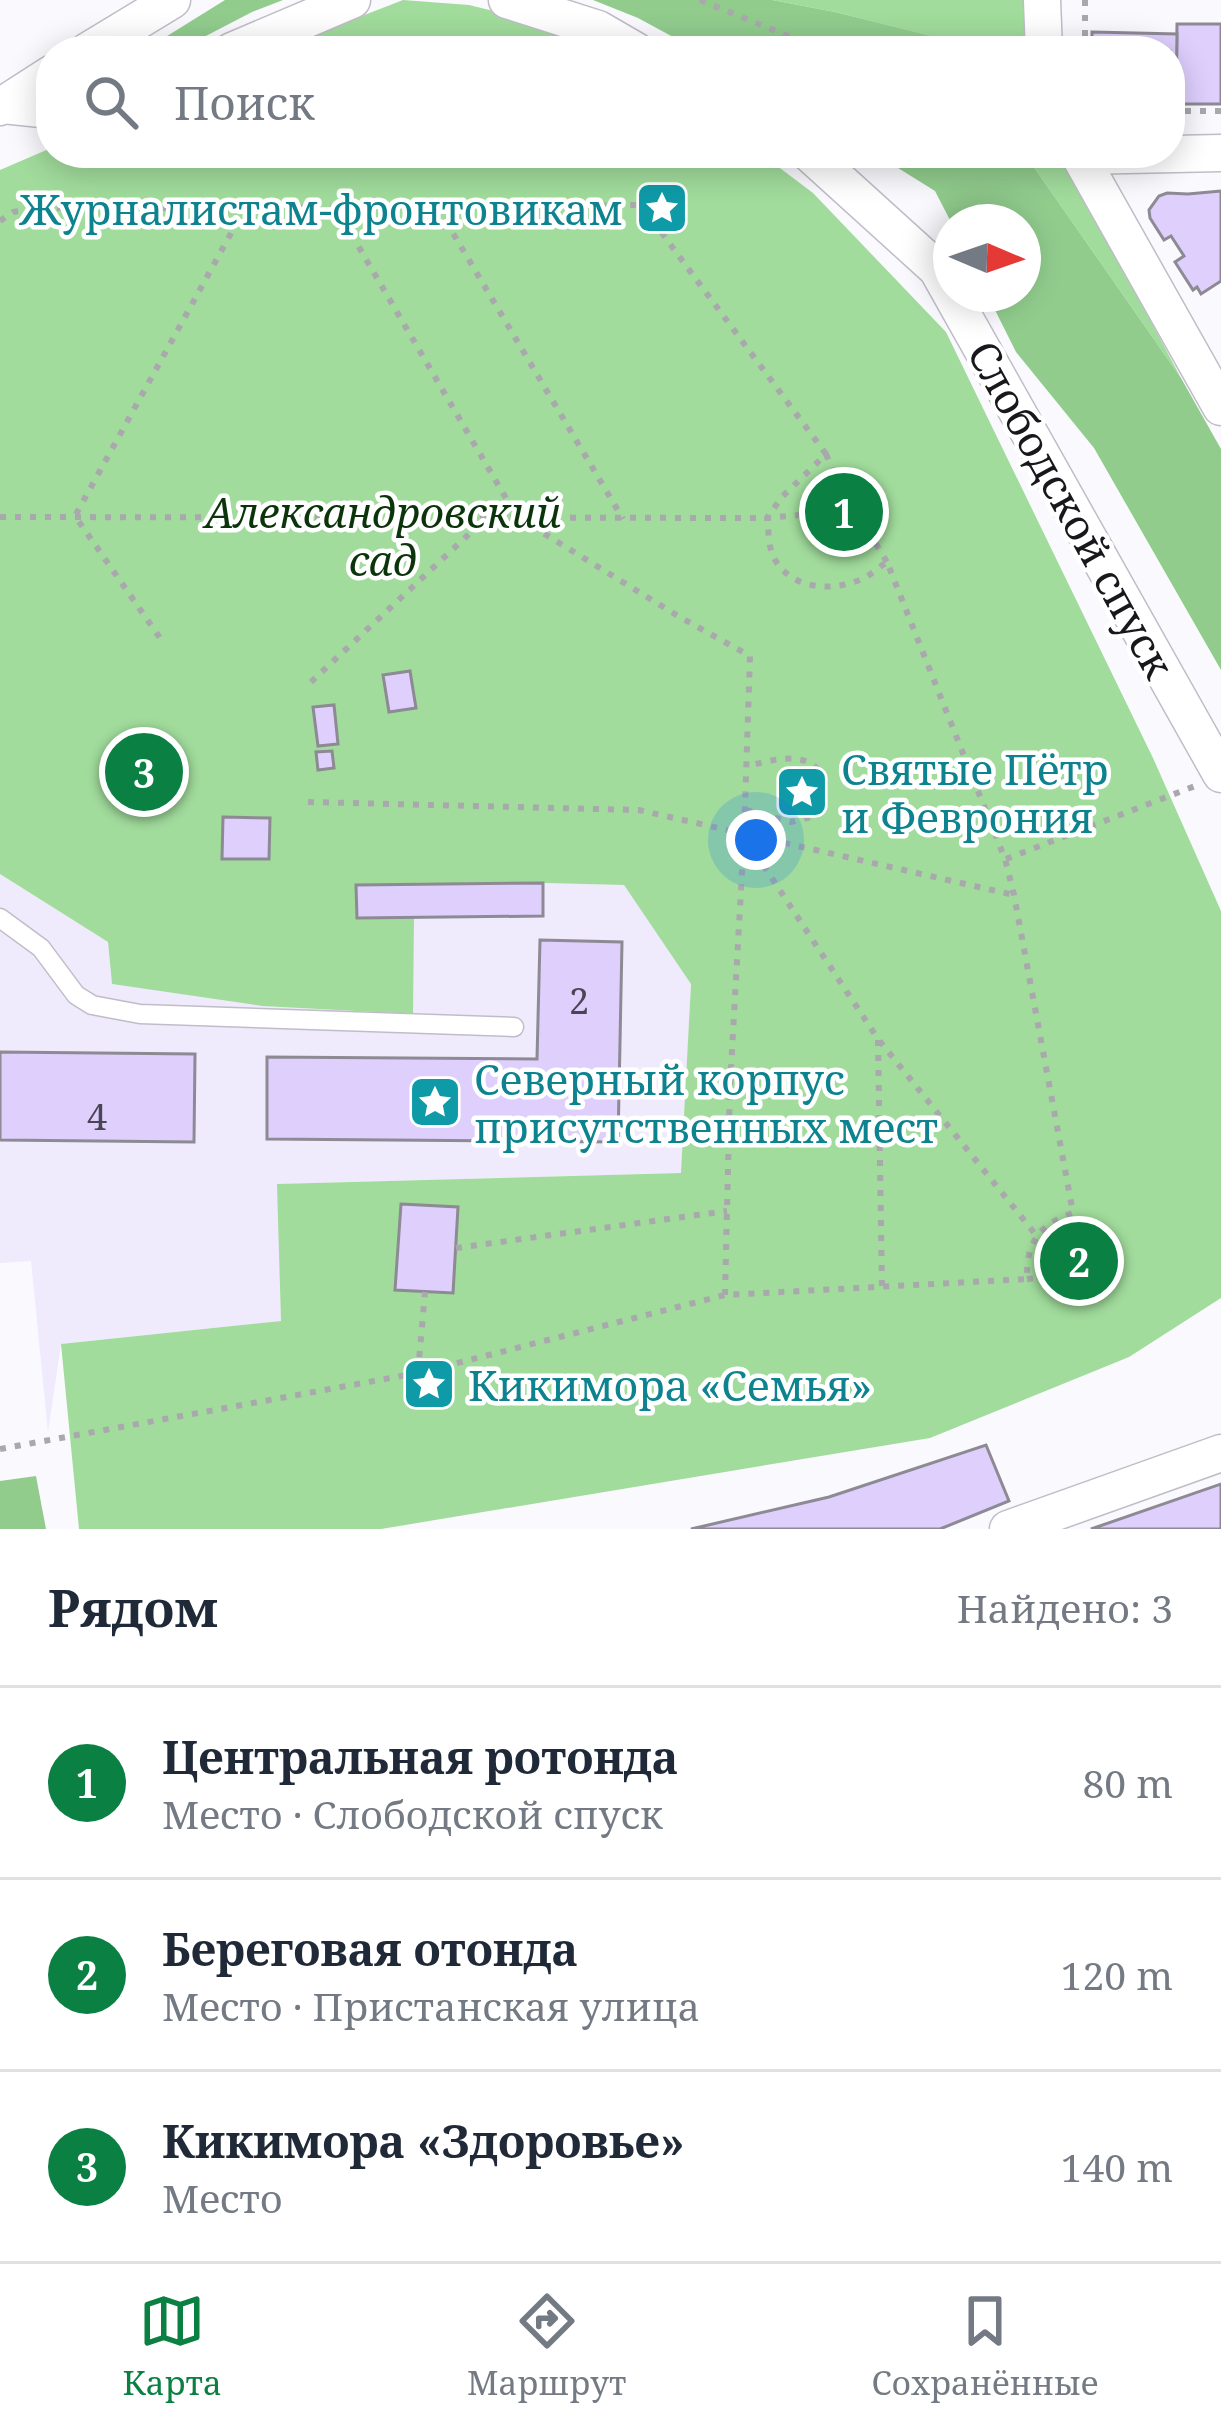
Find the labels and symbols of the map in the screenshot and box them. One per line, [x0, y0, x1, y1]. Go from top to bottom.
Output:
place label: Журналистам-фронтовикам [18, 180, 623, 237]
place icon: Журналистам-фронтовикам [634, 180, 690, 236]
north arrow [933, 204, 1041, 312]
street label: Слободской спуск [956, 330, 1188, 688]
pin: 1 [805, 467, 883, 557]
park label: Александровский сад [202, 483, 561, 588]
pin: 3 [105, 727, 183, 817]
place label: Святые Пётр и Феврония [841, 740, 1109, 845]
place icon: Святые Пётр и Феврония [774, 764, 830, 820]
your location [726, 810, 786, 870]
house number: 2 [569, 976, 589, 1025]
place label: Северный корпус присутственных мест [474, 1050, 938, 1155]
place icon: Северный корпус присутственных мест [407, 1074, 463, 1130]
house number: 4 [87, 1092, 107, 1141]
pin: 2 [1040, 1216, 1118, 1306]
place icon: Кикимора «Семья» [401, 1356, 457, 1412]
place label: Кикимора «Семья» [468, 1356, 872, 1413]

